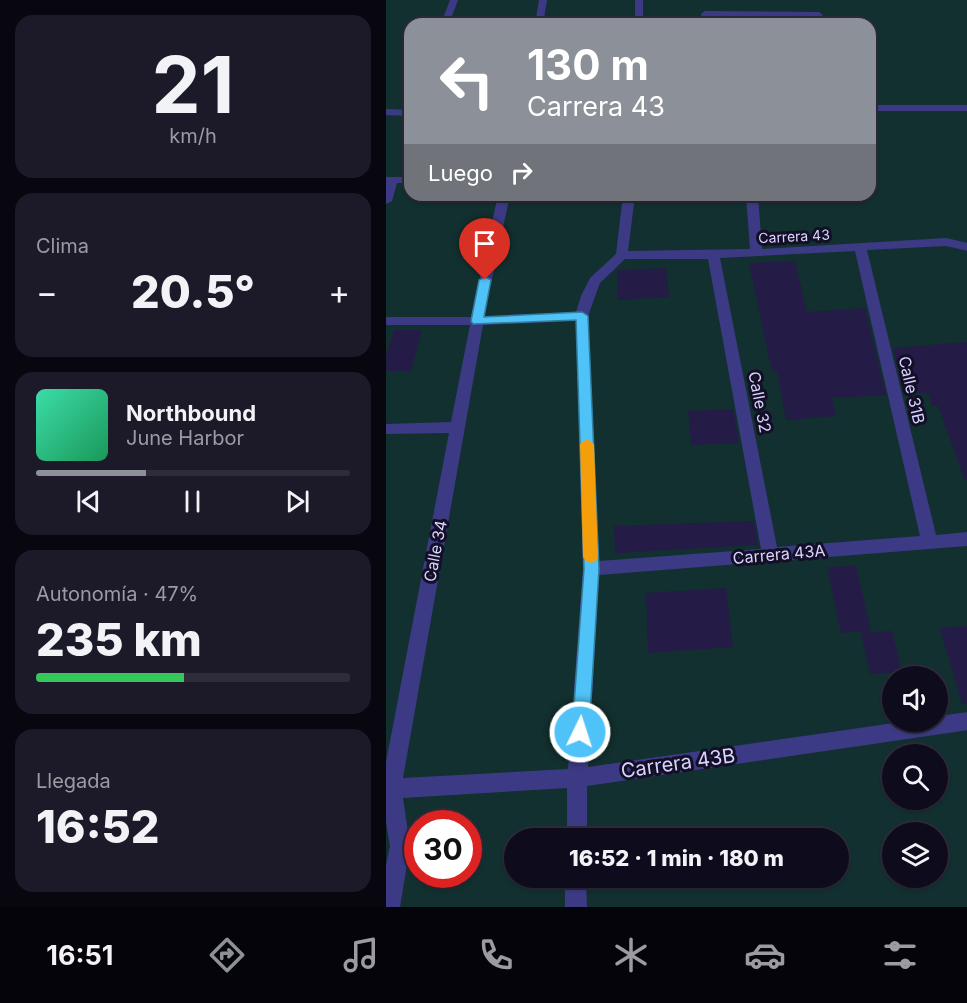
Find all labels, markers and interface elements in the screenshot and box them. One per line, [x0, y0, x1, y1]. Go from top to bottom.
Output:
text: 21 [152, 37, 234, 132]
text: 130 m [527, 39, 649, 90]
icon: left [428, 42, 506, 120]
text: Carrera 43 [527, 90, 665, 123]
text: km/h [169, 124, 217, 148]
icon: right [505, 156, 538, 189]
text: Luego [428, 160, 493, 186]
pin [459, 218, 510, 280]
street label: Carrera 43 [758, 226, 830, 246]
icon: arrive [468, 227, 501, 260]
text: Clima [36, 234, 89, 258]
text: 20.5° [131, 264, 255, 319]
text: − [36, 272, 58, 312]
text: + [328, 272, 350, 312]
street label: Calle 31B [894, 354, 930, 426]
street label: Calle 32 [744, 370, 776, 434]
text: Northbound [126, 400, 256, 426]
text: June Harbor [126, 426, 244, 450]
icon: previous [72, 485, 105, 518]
icon: pause [176, 485, 209, 518]
icon: next [281, 485, 314, 518]
street label: Calle 34 [419, 518, 451, 584]
street label: Carrera 43A [732, 540, 826, 568]
text: Autonomía · 47% [36, 582, 198, 606]
text: 235 km [36, 612, 202, 667]
map controls [882, 666, 948, 888]
button: sound [882, 666, 948, 732]
position arrow [548, 700, 612, 764]
street label: Carrera 43B [619, 743, 737, 783]
button: search [882, 744, 948, 810]
text: Llegada [36, 769, 111, 793]
text: 16:52 [36, 799, 160, 854]
speed limit sign: 30 [404, 810, 482, 888]
button: layers [882, 822, 948, 888]
text: 16:52 · 1 min · 180 m [569, 845, 784, 871]
icon: directions [206, 934, 248, 976]
icon: music [340, 934, 382, 976]
icon: phone [475, 934, 517, 976]
icon: climate [610, 934, 652, 976]
icon: car [744, 934, 786, 976]
icon: filters [879, 934, 921, 976]
text: 16:51 [46, 939, 113, 972]

